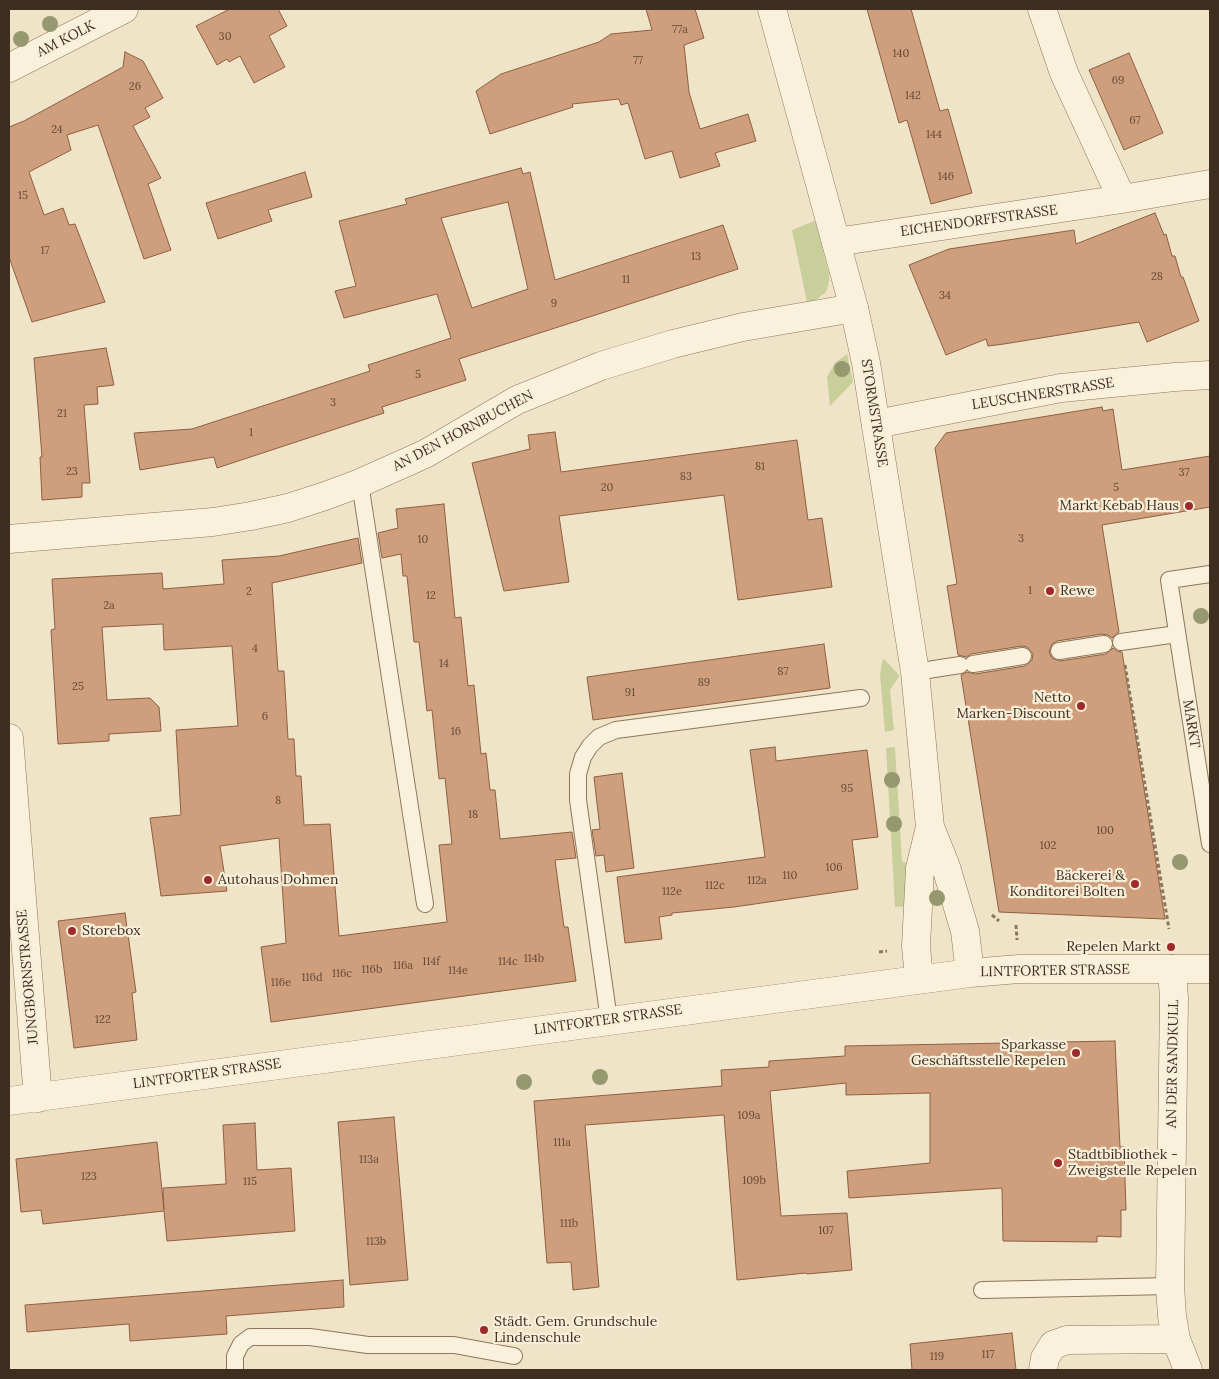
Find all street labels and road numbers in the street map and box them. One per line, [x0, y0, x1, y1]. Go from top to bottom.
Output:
street label: AM KOLK [34, 17, 98, 61]
street label: EICHENDORFFSTRASSE [899, 202, 1059, 240]
street label: STORMSTRASSE [857, 358, 891, 468]
street label: LEUSCHNERSTRASSE [971, 374, 1115, 414]
street label: AN DEN HORNBUCHEN [390, 387, 536, 475]
street label: MARKT [1179, 699, 1203, 749]
street label: JUNGBORNSTRASSE [14, 909, 42, 1045]
street label: LINTFORTER STRASSE [980, 961, 1130, 981]
street label: AN DER SANDKULL [1163, 1000, 1183, 1128]
street label: LINTFORTER STRASSE [533, 1001, 683, 1039]
street label: LINTFORTER STRASSE [132, 1055, 282, 1093]

